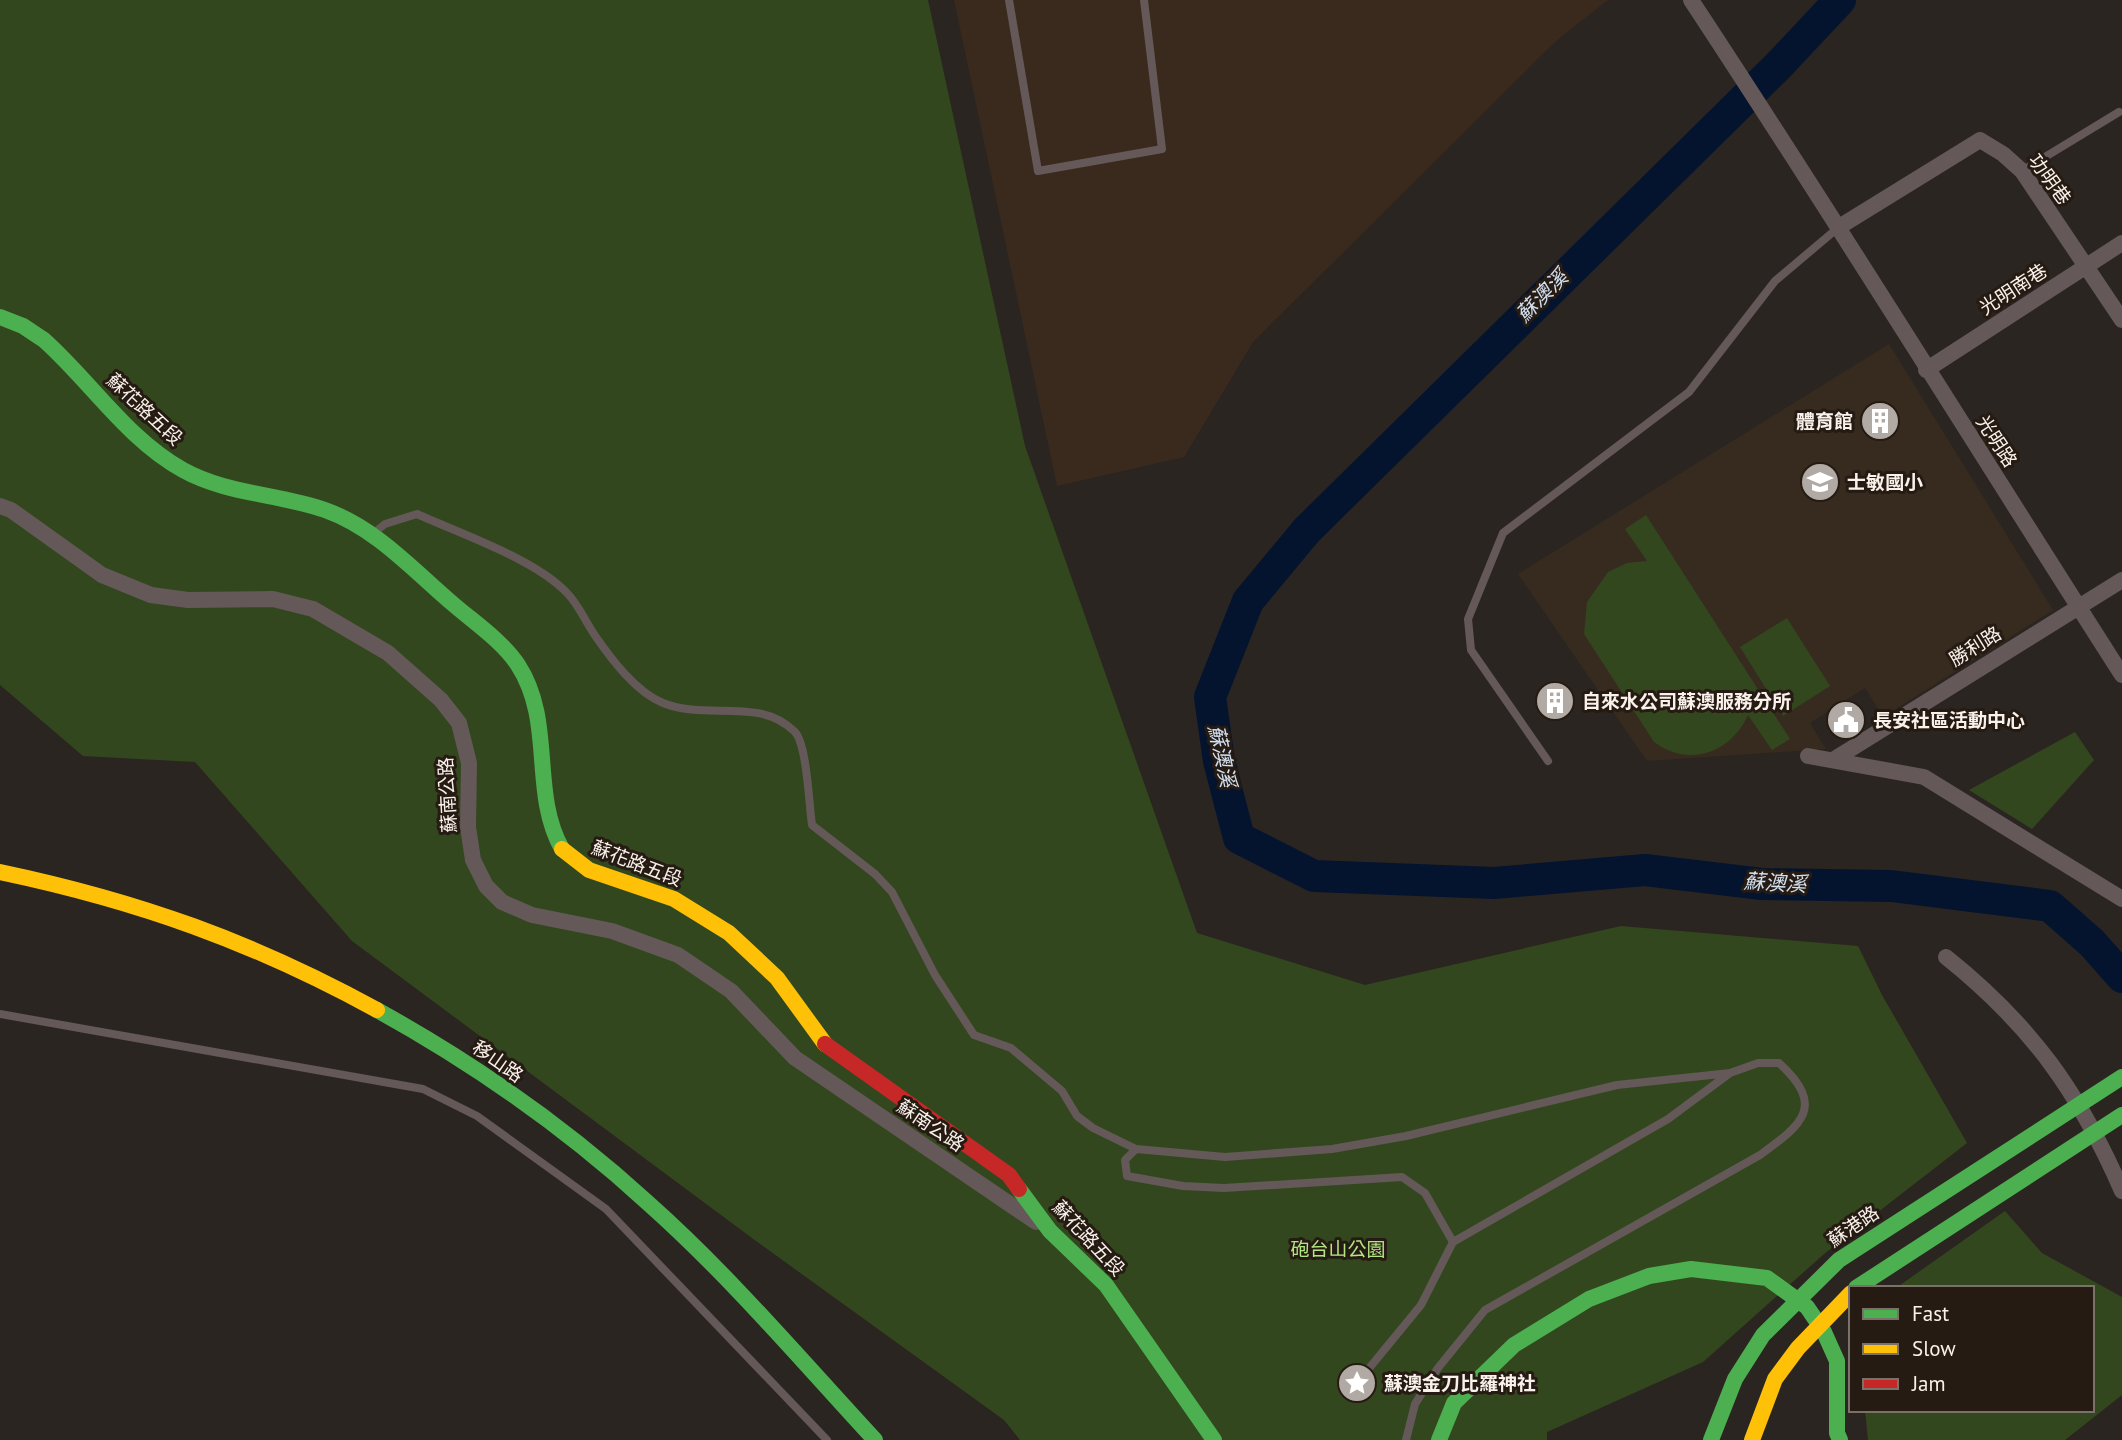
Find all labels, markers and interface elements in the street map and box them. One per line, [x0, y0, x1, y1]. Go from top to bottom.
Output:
street label: 功明巷 [2024, 149, 2076, 209]
street label: 光明南巷 [1975, 258, 2051, 320]
water label: 蘇澳溪 [1510, 262, 1576, 327]
street label: 蘇花路五段 [102, 368, 188, 450]
building icon: 體育館 [1859, 400, 1901, 442]
place label: 體育館 [1796, 409, 1853, 433]
street label: 光明路 [1971, 411, 2023, 471]
school or university icon: 士敏國小 [1799, 461, 1841, 503]
place label: 士敏國小 [1847, 470, 1923, 494]
street label: 勝利路 [1944, 621, 2006, 671]
building icon: 自來水公司蘇澳服務分所 [1534, 680, 1576, 722]
place label: 自來水公司蘇澳服務分所 [1582, 689, 1791, 713]
public building icon: 長安社區活動中心 [1825, 699, 1867, 741]
place label: 長安社區活動中心 [1873, 708, 2025, 732]
water label: 蘇澳溪 [1203, 722, 1243, 792]
street label: 蘇南公路 [433, 756, 461, 834]
street label: 蘇花路五段 [588, 835, 686, 891]
water label: 蘇澳溪 [1743, 867, 1810, 898]
street label: 移山路 [468, 1035, 528, 1087]
street label: 蘇南公路 [893, 1094, 969, 1156]
street label: 蘇花路五段 [1048, 1195, 1130, 1281]
street label: 蘇港路 [1823, 1200, 1883, 1252]
park label: 砲台山公園 [1290, 1237, 1386, 1261]
legend [1849, 1286, 2094, 1412]
text: Fast [1912, 1300, 1949, 1327]
text: Slow [1912, 1335, 1956, 1362]
place icon: 蘇澳金刀比羅神社 [1336, 1362, 1378, 1404]
text: Jam [1911, 1370, 1946, 1397]
place label: 蘇澳金刀比羅神社 [1384, 1371, 1536, 1395]

